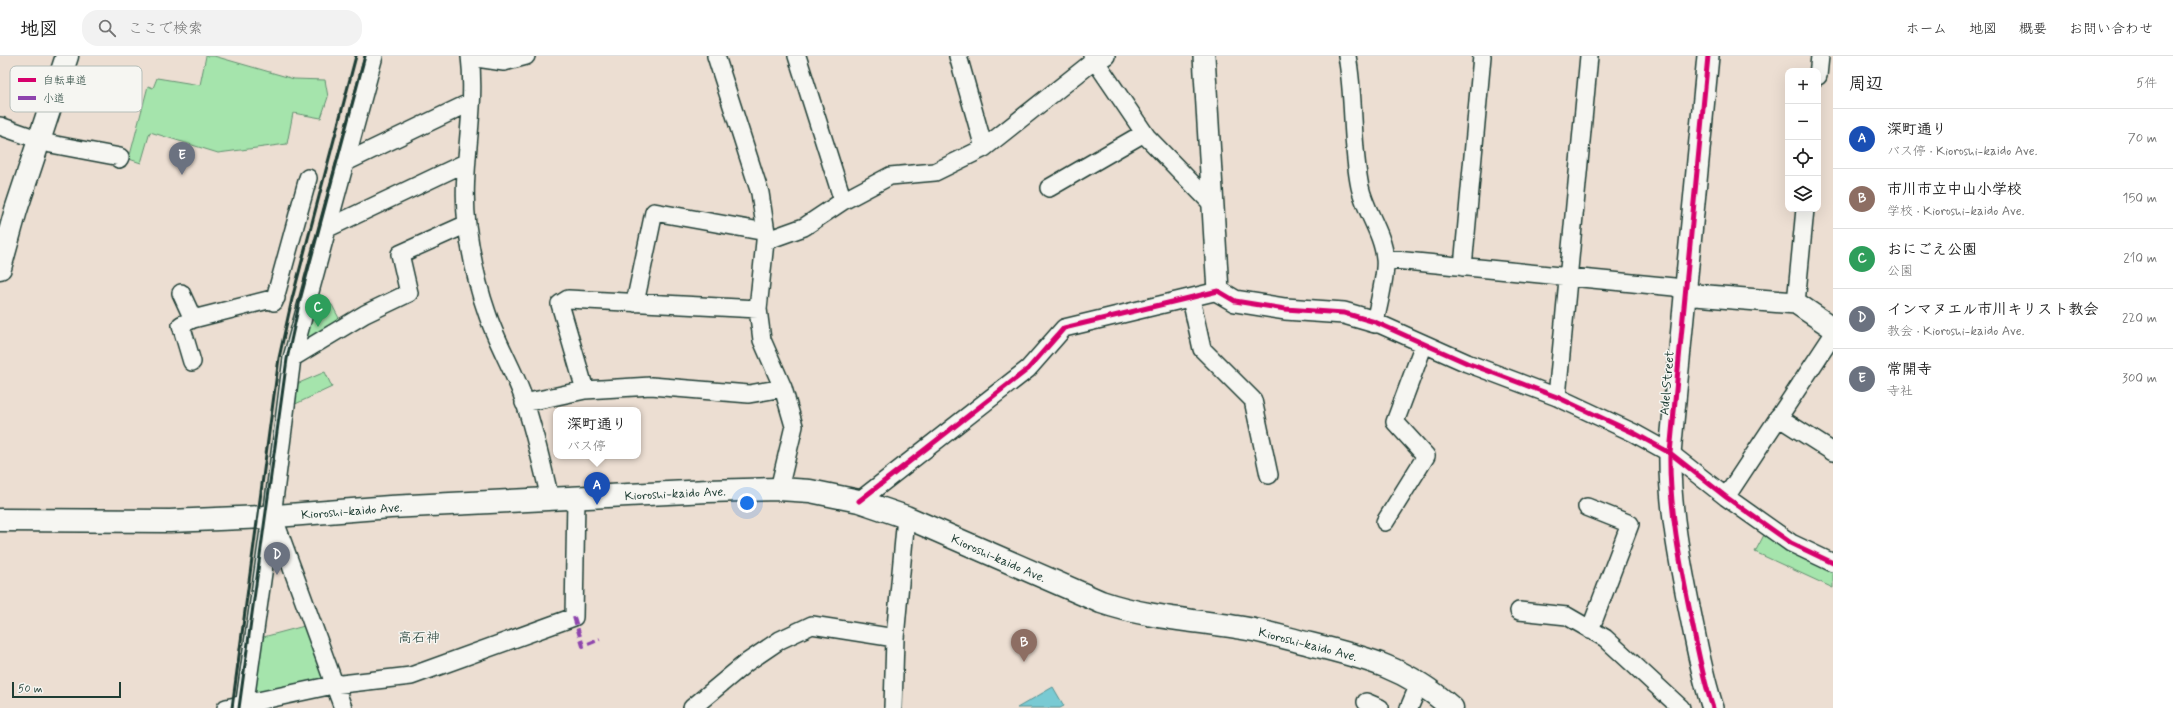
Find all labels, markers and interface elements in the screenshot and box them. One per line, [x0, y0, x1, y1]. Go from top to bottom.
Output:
search box [82, 10, 362, 46]
text: 地図 [20, 17, 58, 42]
icon: search [96, 17, 118, 39]
text: ここで検索 [128, 19, 203, 39]
text: ホーム [1906, 20, 1947, 38]
text: 地図 [1969, 20, 1997, 38]
text: 概要 [2019, 20, 2047, 38]
text: お問い合わせ [2069, 20, 2153, 38]
legend [10, 66, 142, 112]
map controls [1785, 68, 1821, 212]
button: + [1785, 68, 1821, 104]
text: 周辺 [1849, 73, 1883, 95]
text: 自転車道 [43, 74, 87, 88]
text: 5件 [2136, 75, 2157, 92]
text: 小道 [43, 92, 65, 106]
button: − [1785, 104, 1821, 140]
text: 深町通り [1887, 120, 1947, 140]
text: A [1858, 130, 1866, 147]
text: 70 m [2128, 130, 2157, 147]
button: locate [1785, 140, 1821, 176]
pin: E [169, 142, 195, 175]
text: バス停 · Kioroshi-kaido Ave. [1887, 143, 2037, 160]
button: layers [1785, 176, 1821, 212]
text: 市川市立中山小学校 [1887, 180, 2022, 200]
text: B [1858, 190, 1866, 207]
text: 150 m [2123, 190, 2157, 207]
text: 学校 · Kioroshi-kaido Ave. [1887, 203, 2024, 220]
text: おにごえ公園 [1887, 240, 1977, 260]
text: C [1857, 250, 1867, 267]
text: 210 m [2123, 250, 2157, 267]
text: 公園 [1887, 263, 1913, 280]
pin: C [305, 294, 331, 327]
text: インマヌエル市川キリスト教会 [1887, 300, 2099, 320]
text: D [1858, 310, 1866, 327]
text: 220 m [2122, 310, 2157, 327]
text: 教会 · Kioroshi-kaido Ave. [1887, 323, 2024, 340]
street label: Adel Street [1656, 350, 1679, 416]
text: 常開寺 [1887, 360, 1932, 380]
text: E [1858, 370, 1866, 387]
text: 300 m [2122, 370, 2157, 387]
text: 寺社 [1887, 383, 1913, 400]
popup [553, 407, 641, 459]
text: 深町通り [567, 415, 627, 435]
text: バス停 [567, 438, 606, 455]
pin: A [584, 472, 610, 505]
street label: Kioroshi-kaido Ave. [624, 483, 726, 505]
your location [737, 493, 757, 513]
street label: Kioroshi-kaido Ave. [300, 499, 403, 524]
street label: Kioroshi-kaido Ave. [948, 531, 1049, 587]
pin: D [264, 542, 290, 575]
street label: Kioroshi-kaido Ave. [1257, 624, 1360, 666]
district label: 高石神 [398, 629, 440, 647]
pin: B [1011, 629, 1037, 662]
scale bar [12, 680, 121, 699]
text: 50 m [18, 682, 43, 696]

